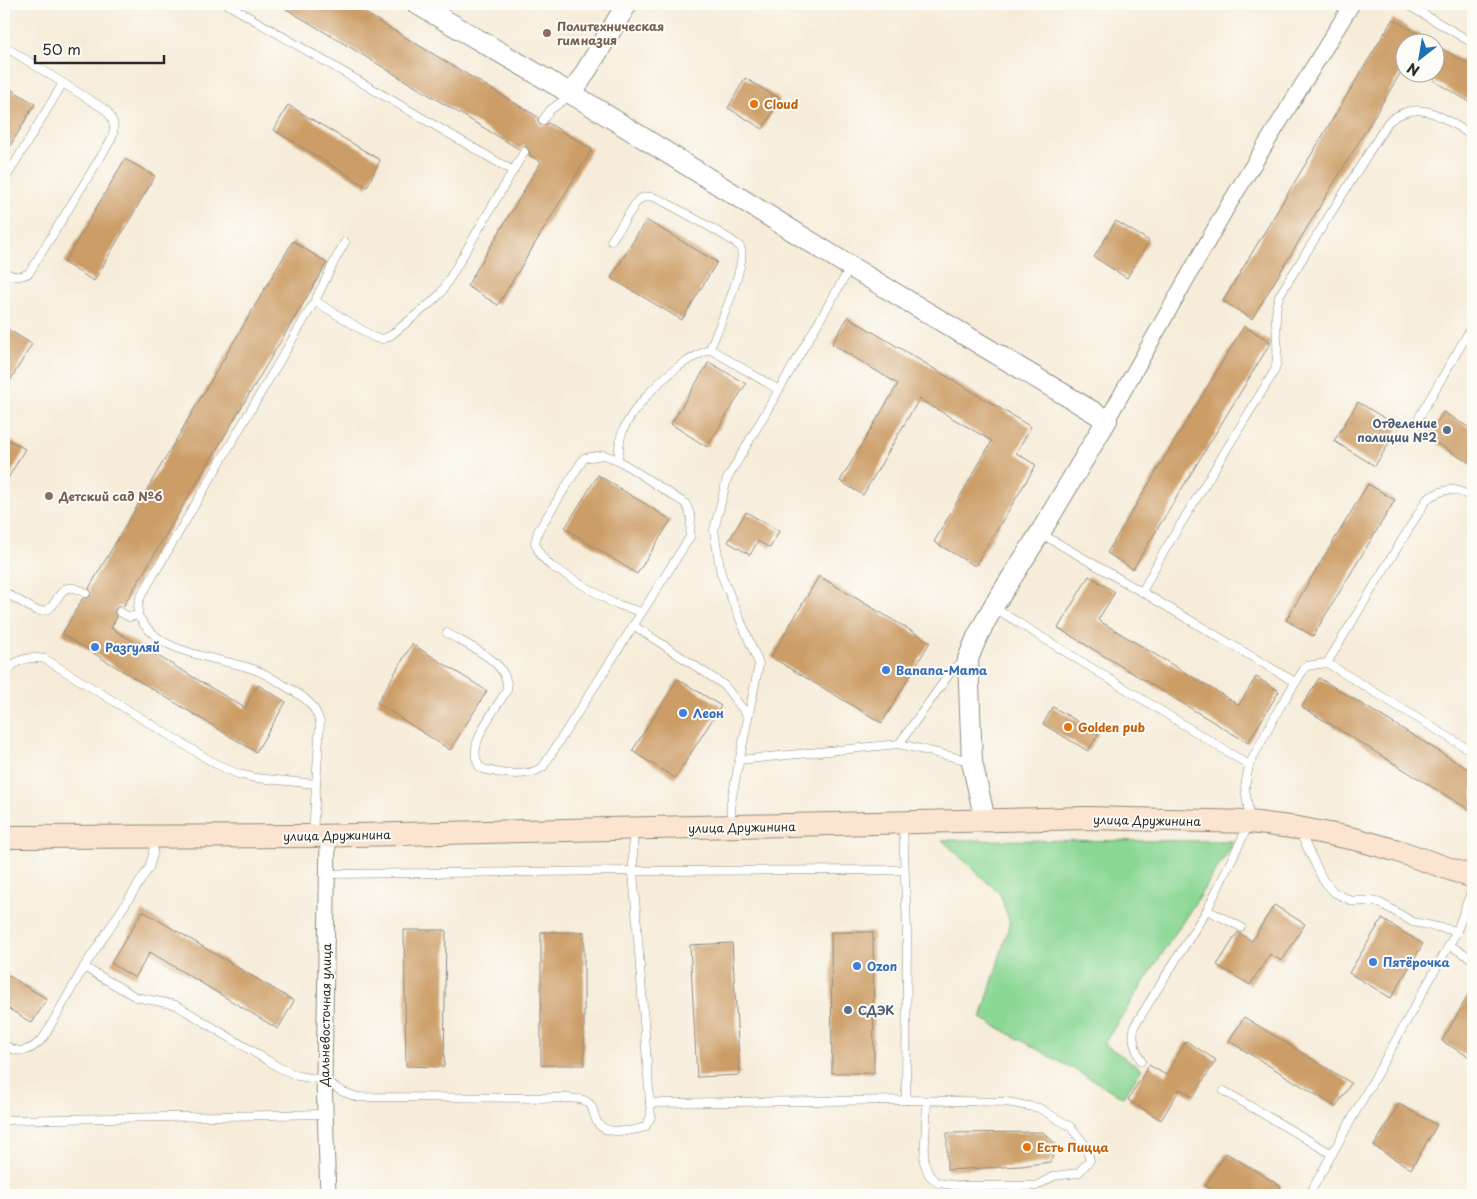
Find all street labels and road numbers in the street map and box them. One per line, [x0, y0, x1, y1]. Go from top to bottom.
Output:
street label: улица Дружинина [1093, 810, 1201, 830]
street label: улица Дружинина [688, 817, 796, 837]
street label: улица Дружинина [283, 825, 391, 845]
street label: Дальневосточная улица [315, 943, 335, 1088]

